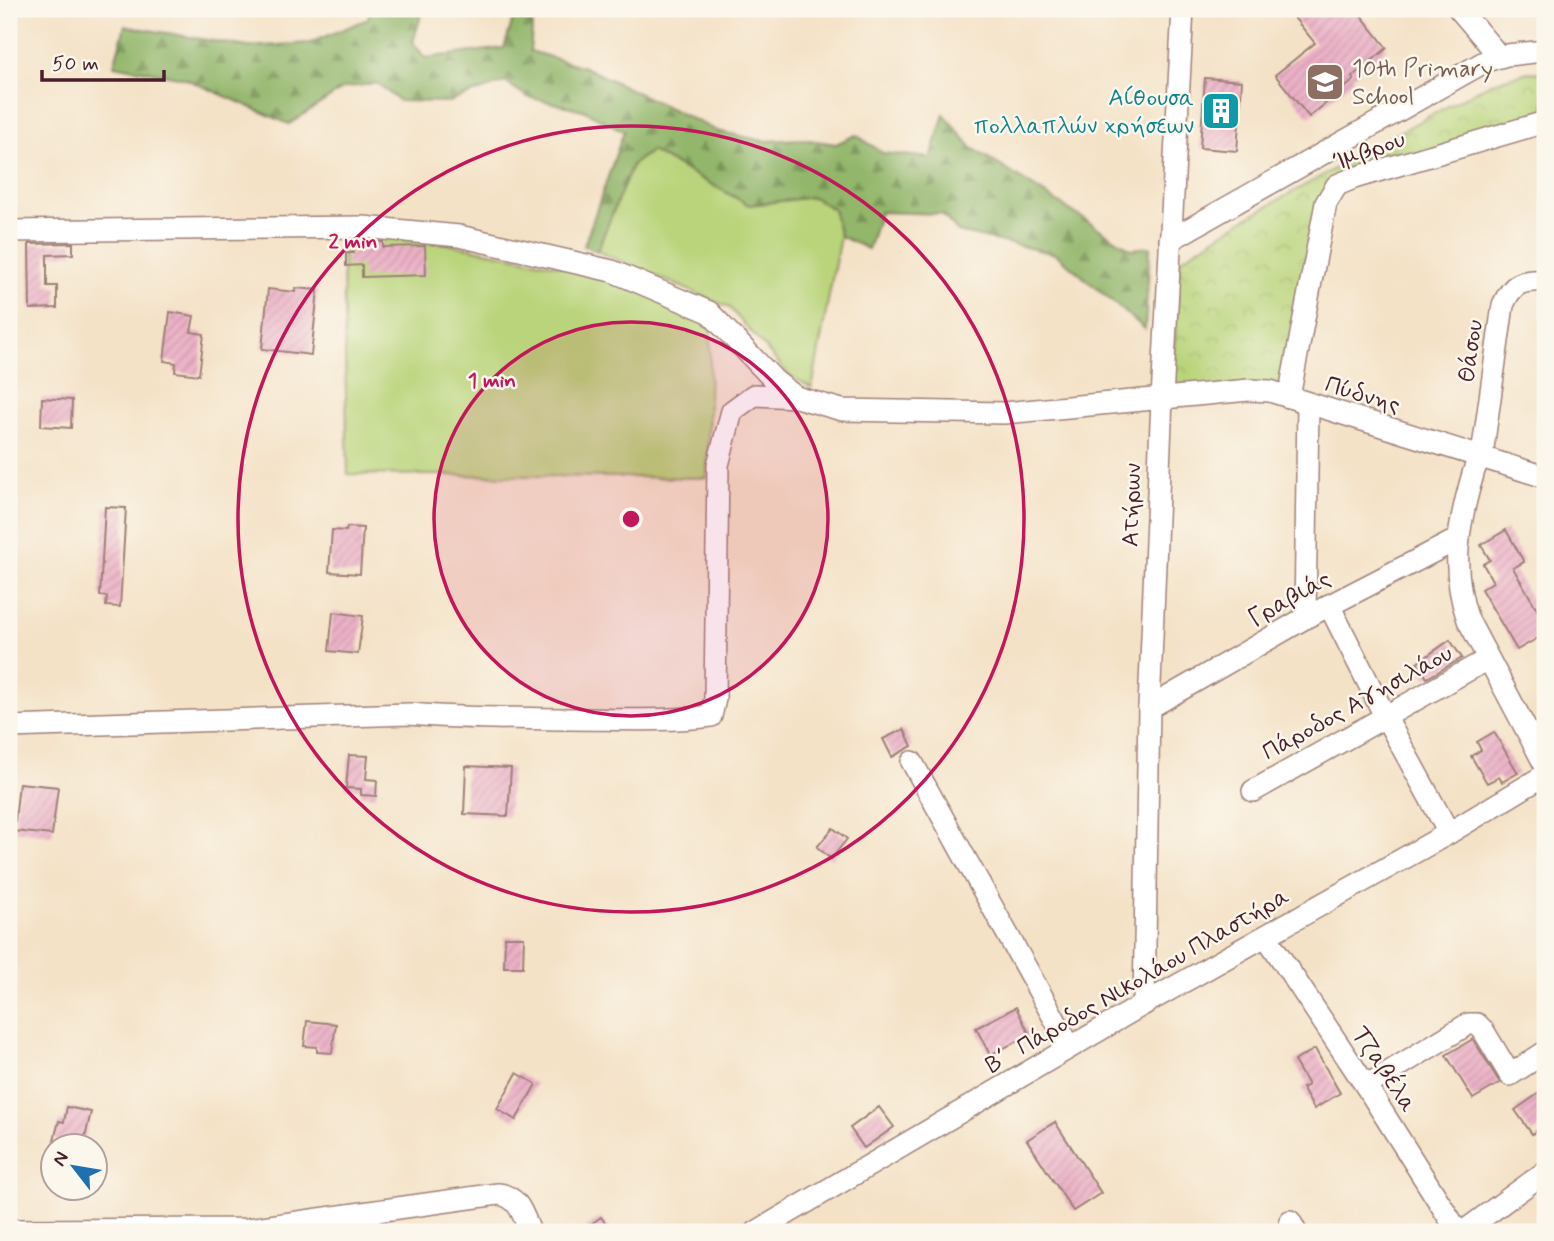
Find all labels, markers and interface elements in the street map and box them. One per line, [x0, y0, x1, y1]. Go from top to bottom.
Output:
scale bar [42, 38, 164, 82]
text: 50 m [52, 50, 99, 78]
place label: 10th Primary School [1352, 54, 1493, 113]
school or university icon: 10th Primary School [1304, 61, 1346, 103]
place label: Αίθουσα πολλαπλών χρήσεων [973, 83, 1194, 142]
building icon: Αίθουσα πολλαπλών χρήσεων [1200, 90, 1242, 132]
street label: Ίμβρου [1329, 124, 1410, 179]
text: 2 min [328, 228, 378, 256]
street label: Θάσου [1452, 317, 1491, 385]
text: 1 min [468, 367, 516, 395]
street label: Πύδνης [1321, 369, 1404, 422]
street label: Ατήρων [1116, 463, 1149, 548]
centre of rings [619, 507, 643, 531]
street label: Γραβιάς [1243, 564, 1336, 635]
street label: Πάροδος Αγησιλάου [1257, 638, 1458, 768]
street label: Β΄ Πάροδος Νικολάου Πλαστήρα [980, 881, 1295, 1081]
street label: Τζαβέλα [1344, 1020, 1424, 1119]
north arrow [38, 1132, 108, 1202]
text: N [47, 1147, 75, 1171]

